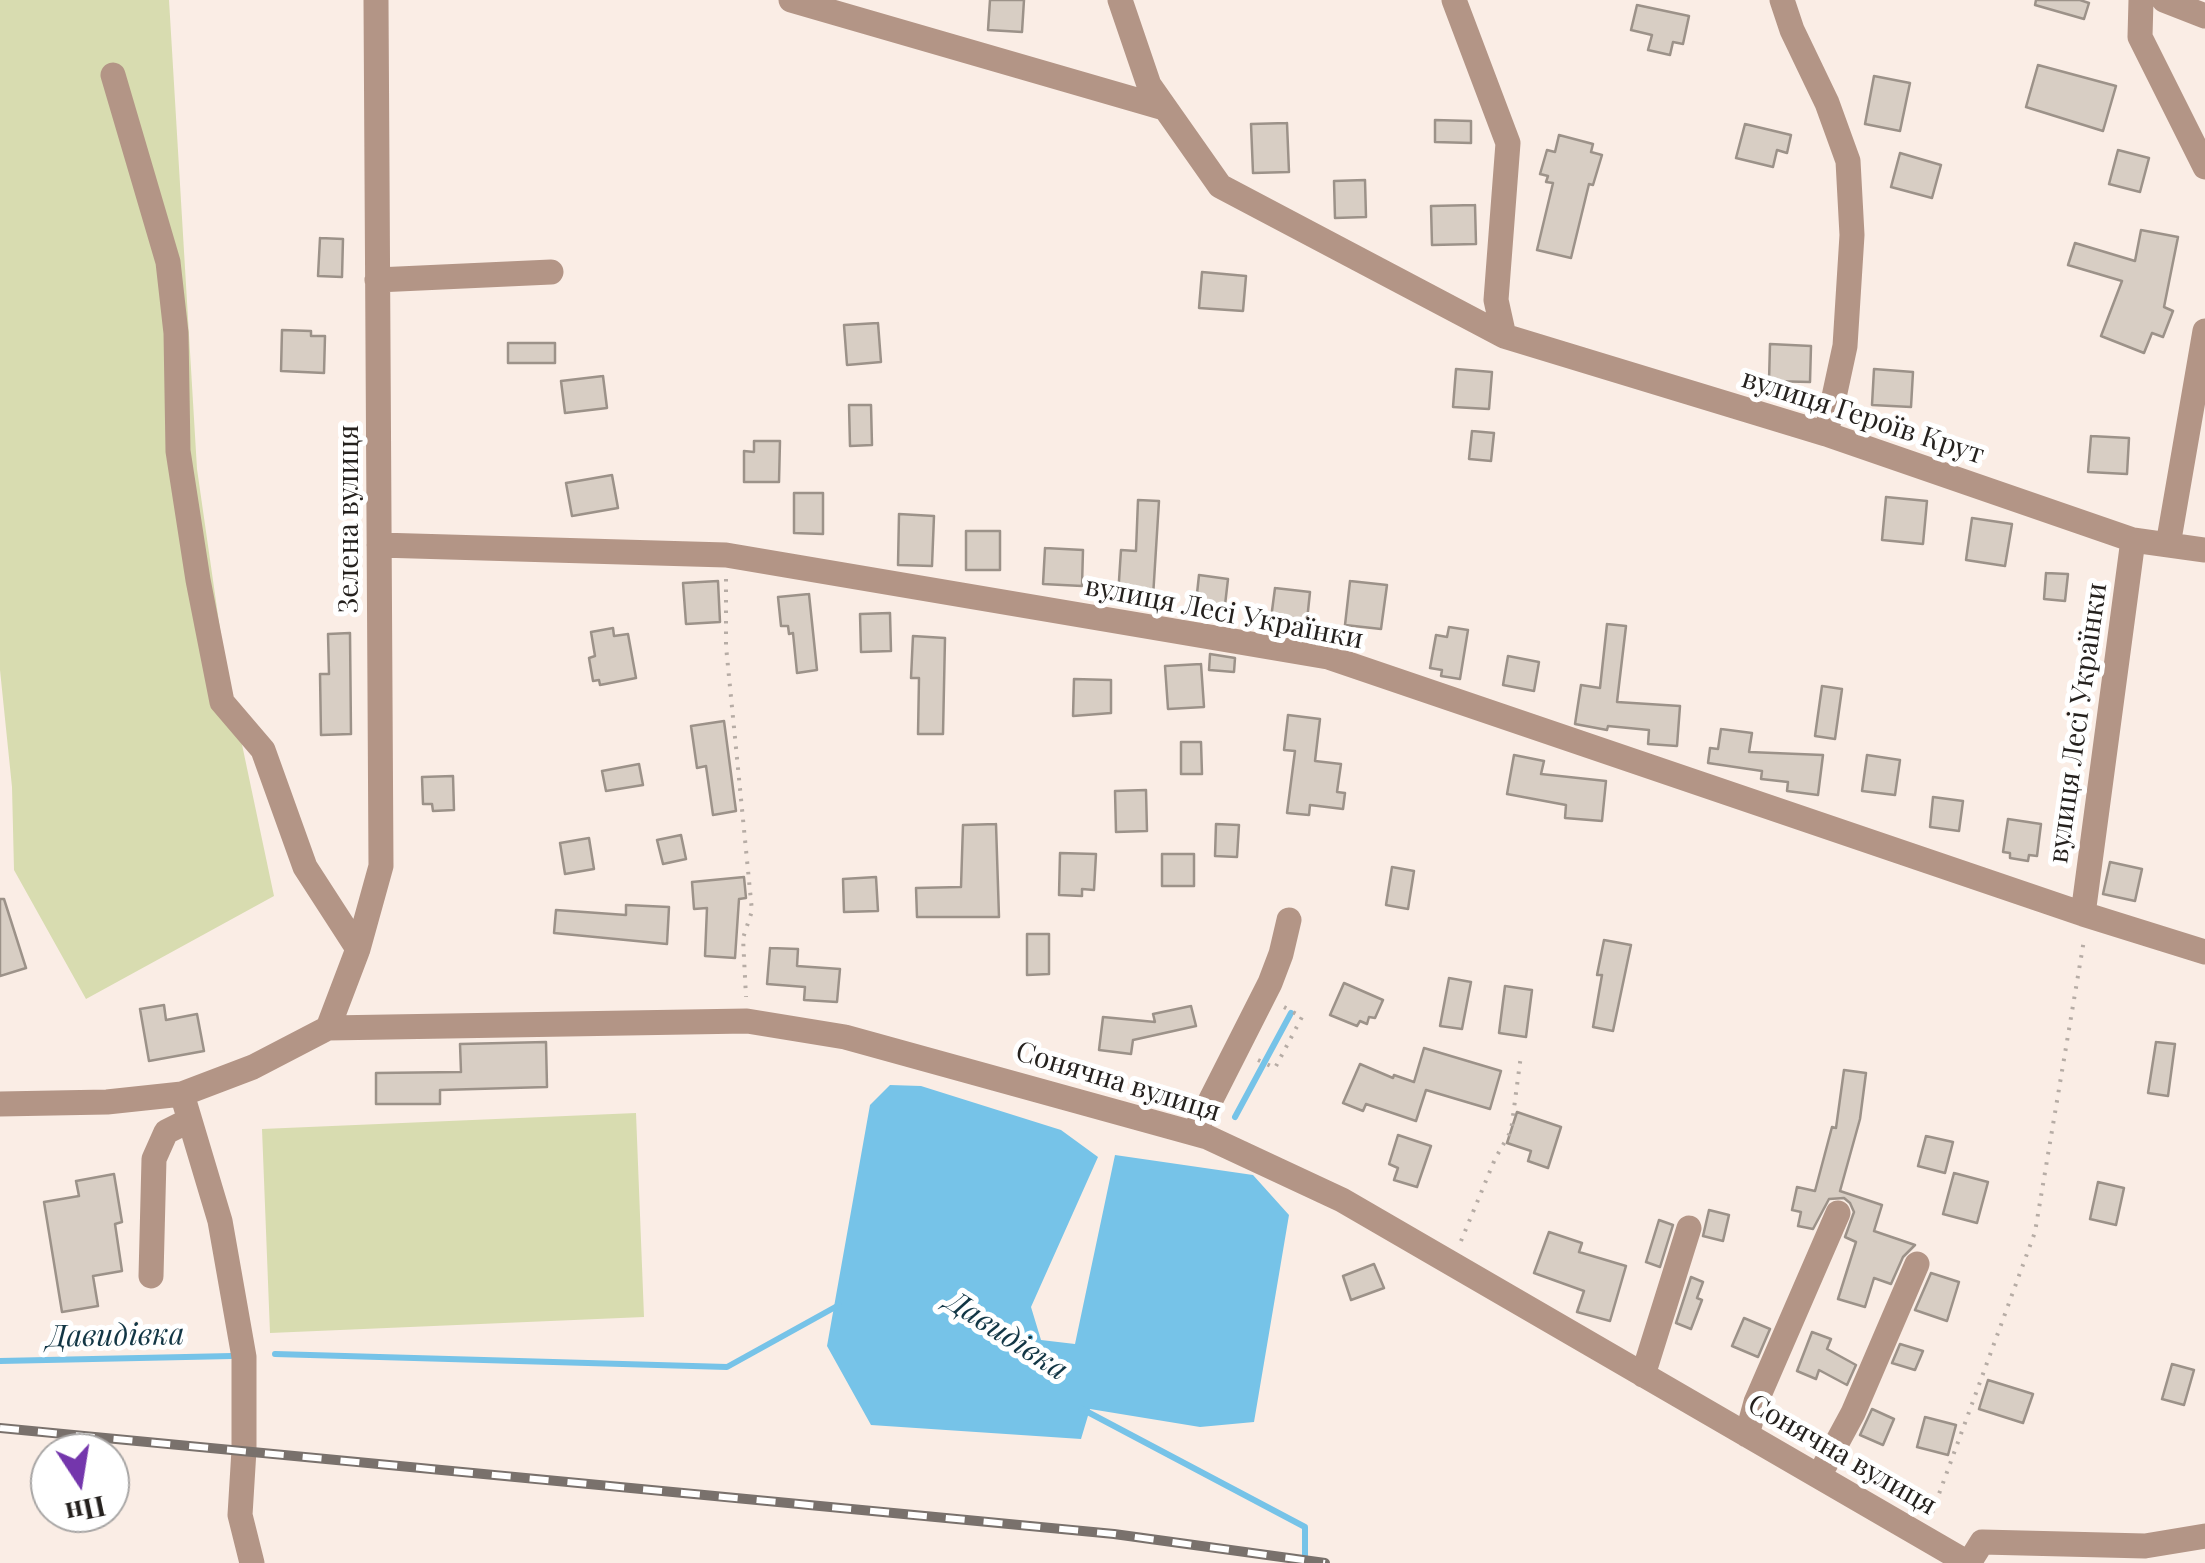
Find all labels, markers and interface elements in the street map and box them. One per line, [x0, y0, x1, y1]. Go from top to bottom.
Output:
street label: вулиця Героїв Крут [1738, 362, 1988, 472]
street label: Зелена вулиця [332, 425, 366, 613]
street label: вулиця Лесі Українки [1082, 570, 1366, 656]
street label: вулиця Лесі Українки [2042, 581, 2114, 865]
street label: Сонячна вулиця [1012, 1035, 1224, 1129]
water label: Давидівка [940, 1284, 1074, 1388]
water label: Давидівка [47, 1317, 185, 1355]
street label: Сонячна вулиця [1742, 1387, 1942, 1523]
north arrow [30, 1433, 130, 1533]
text: Пн [62, 1489, 109, 1533]

